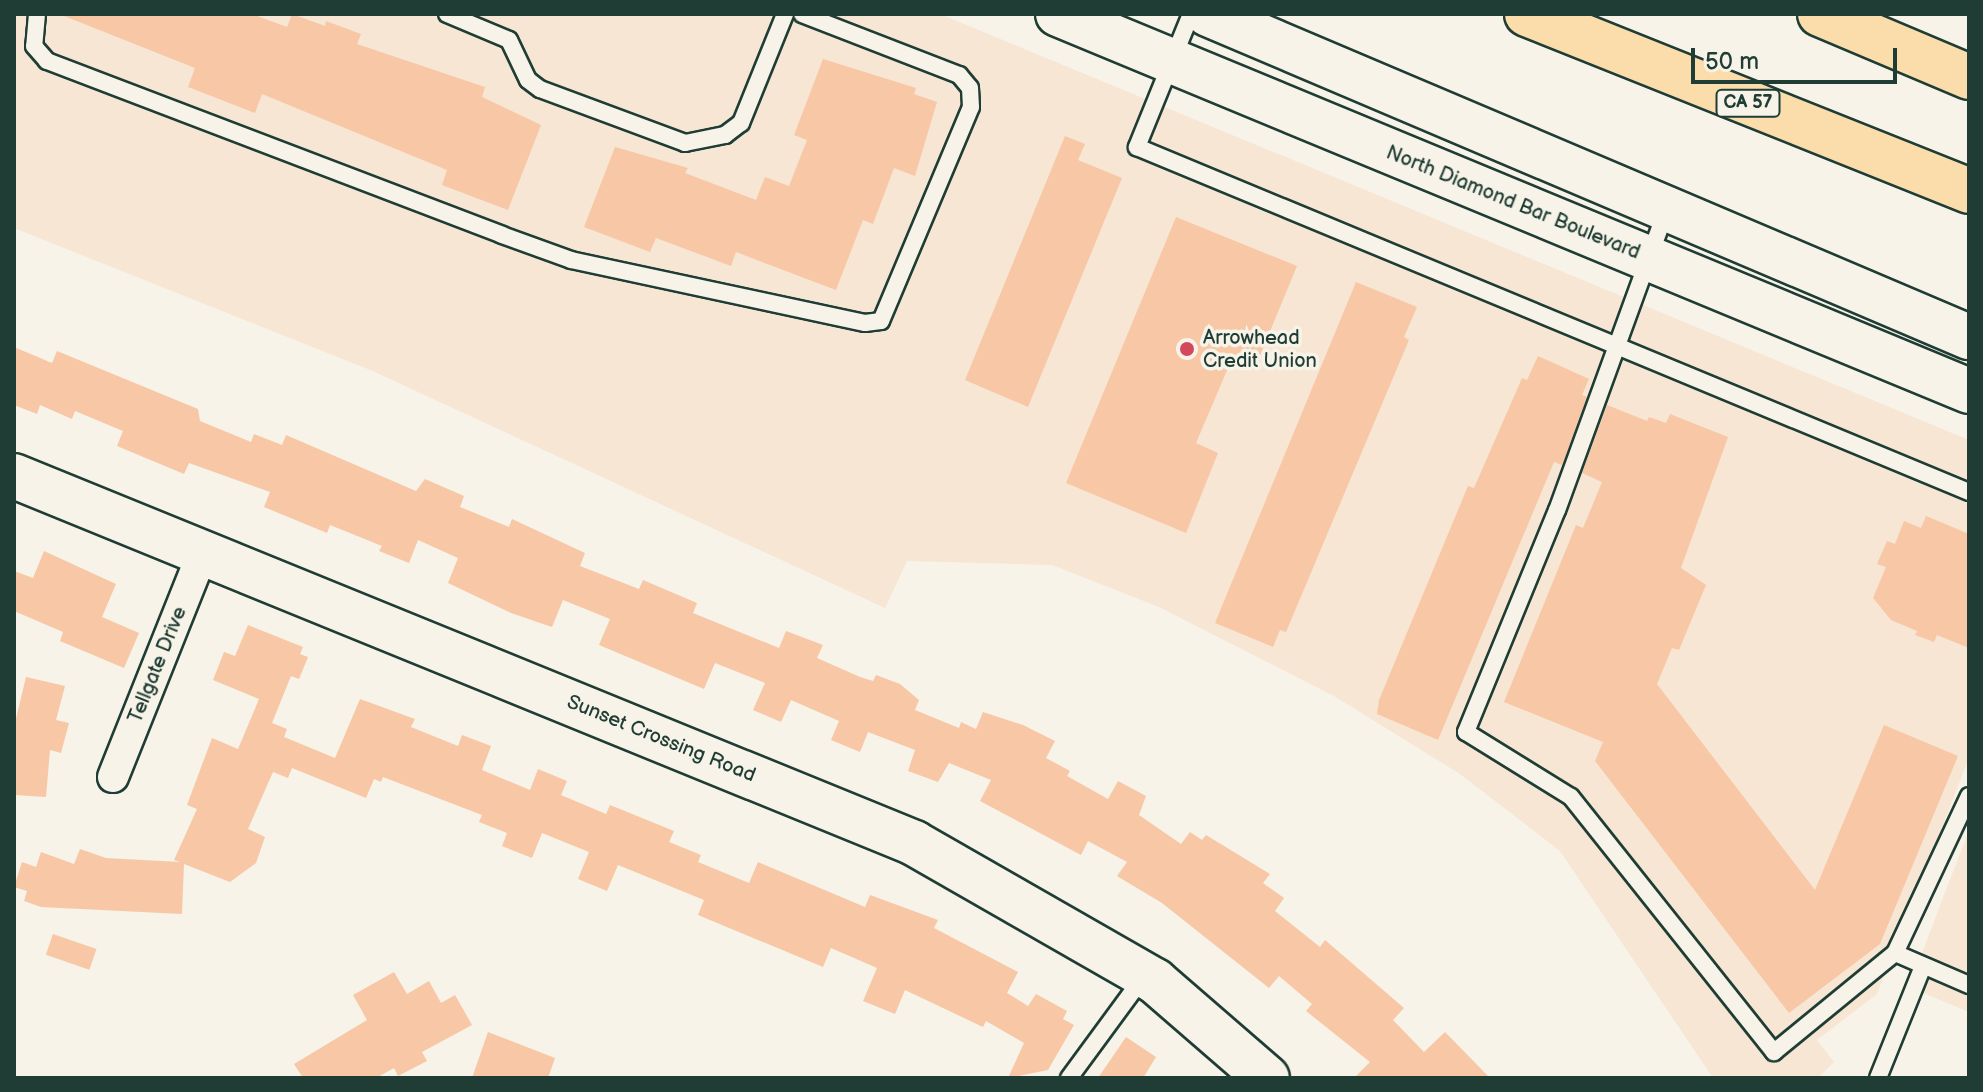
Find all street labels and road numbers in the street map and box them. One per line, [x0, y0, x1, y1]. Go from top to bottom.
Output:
road number: CA 57 [1714, 89, 1782, 117]
street label: North Diamond Bar Boulevard [1383, 141, 1643, 265]
street label: Tellgate Drive [124, 603, 192, 727]
street label: Sunset Crossing Road [563, 690, 759, 788]

